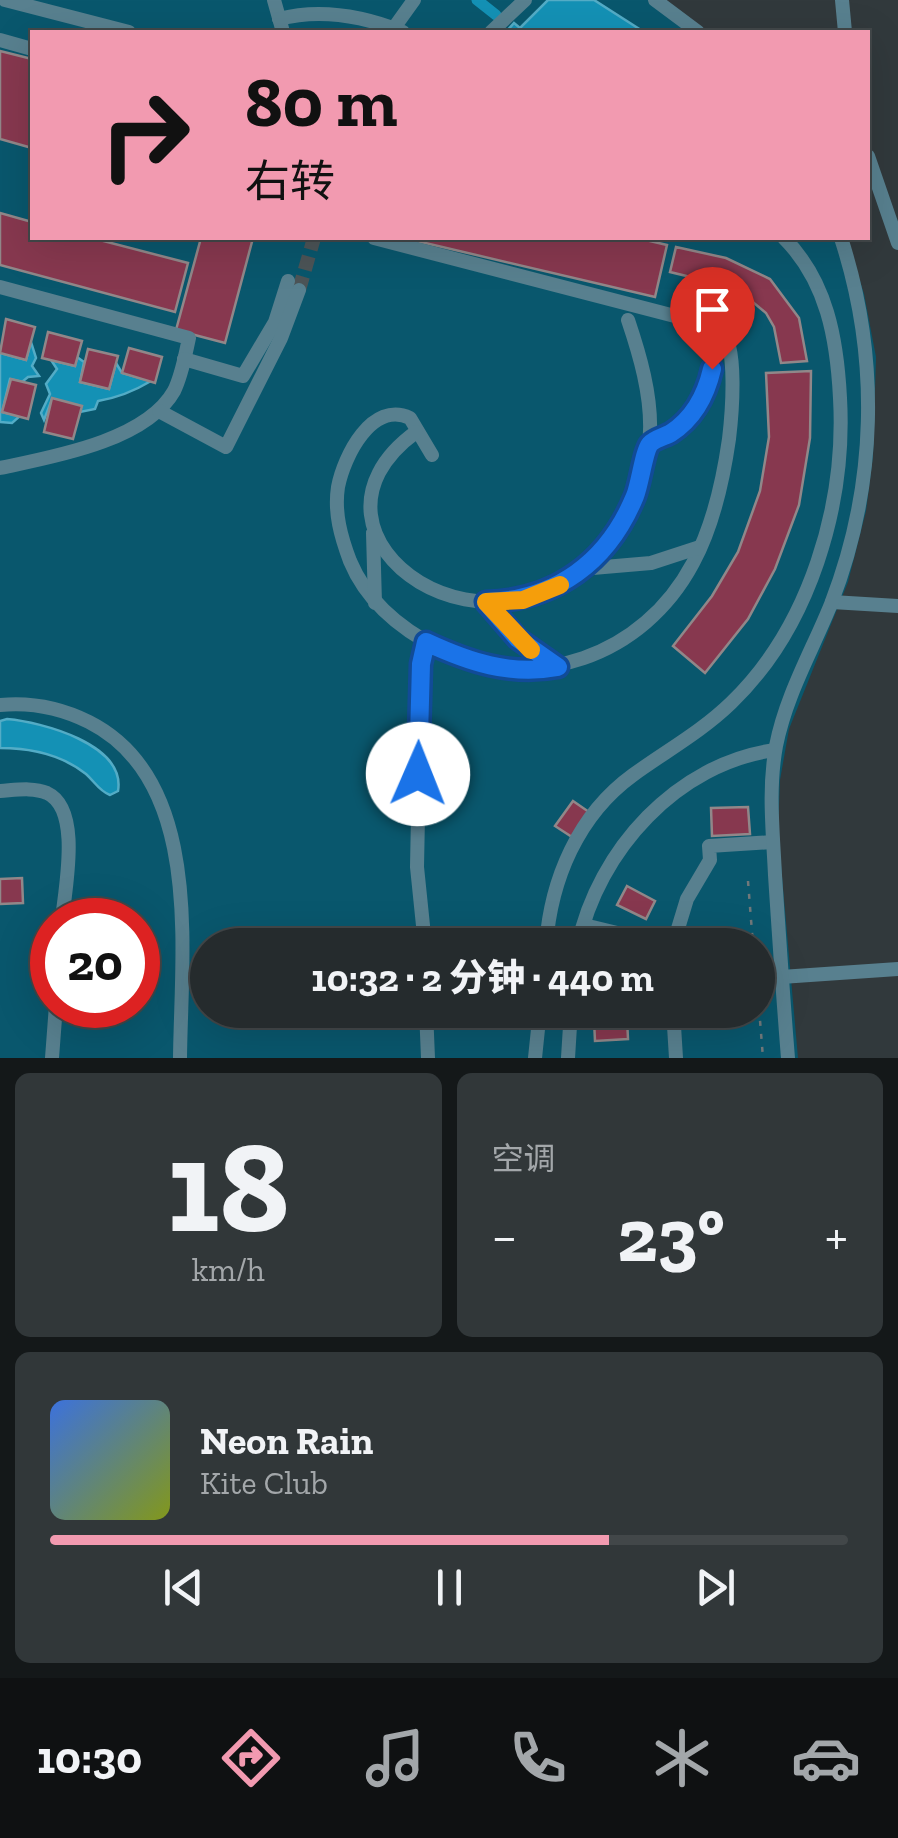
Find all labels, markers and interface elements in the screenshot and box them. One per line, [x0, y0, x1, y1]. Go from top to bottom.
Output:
text: 80 m [245, 60, 397, 144]
icon: right [80, 70, 210, 200]
text: 右转 [245, 155, 335, 209]
pin [670, 267, 755, 370]
icon: arrive [685, 282, 740, 337]
position arrow [366, 722, 470, 826]
speed limit sign: 20 [30, 898, 160, 1028]
text: 10:32 · 2 分钟 · 440 m [311, 955, 654, 1001]
text: 18 [167, 1108, 290, 1264]
text: 空调 [492, 1140, 556, 1178]
text: 23° [617, 1190, 725, 1280]
text: − [492, 1203, 517, 1269]
text: + [825, 1203, 848, 1269]
text: km/h [192, 1251, 265, 1289]
text: Neon Rain [200, 1418, 373, 1464]
text: Kite Club [200, 1464, 328, 1502]
icon: previous [156, 1560, 211, 1615]
icon: pause [422, 1560, 477, 1615]
icon: next [688, 1560, 743, 1615]
icon: directions [216, 1723, 286, 1793]
icon: music [360, 1723, 430, 1793]
icon: phone [503, 1723, 573, 1793]
icon: climate [647, 1723, 717, 1793]
icon: car [791, 1723, 861, 1793]
text: 10:30 [37, 1731, 142, 1785]

